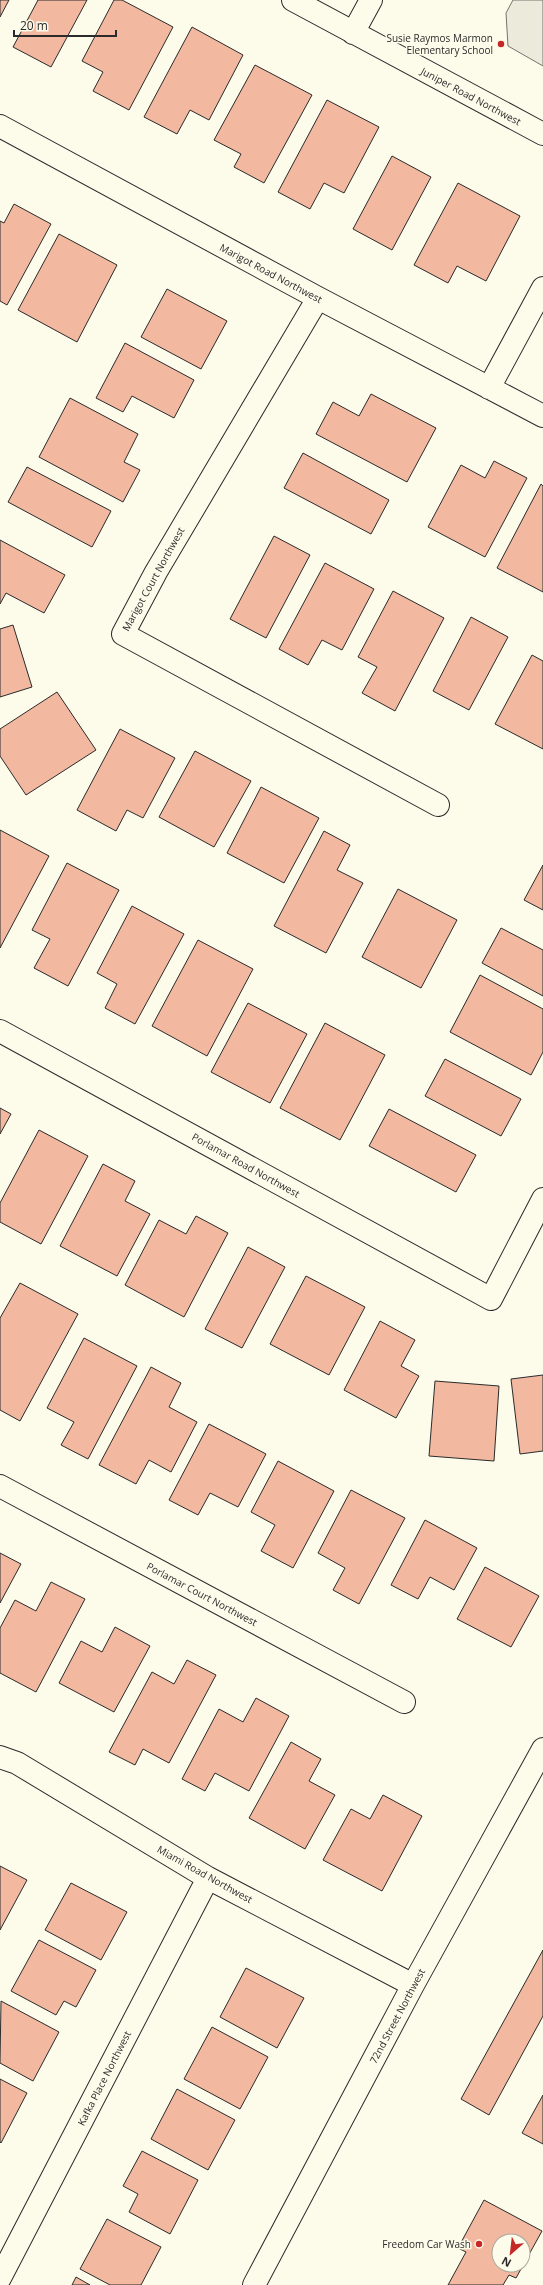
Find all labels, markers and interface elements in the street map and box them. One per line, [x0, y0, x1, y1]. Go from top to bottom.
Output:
scale bar [14, 12, 116, 38]
text: 20 m [20, 17, 48, 34]
place label: Susie Raymos Marmon Elementary School [386, 31, 493, 57]
marker: Susie Raymos Marmon Elementary School [496, 39, 506, 49]
street label: Juniper Road Northwest [418, 63, 524, 129]
street label: Marigot Road Northwest [217, 240, 325, 306]
street label: Marigot Court Northwest [119, 524, 188, 633]
street label: Porlamar Road Northwest [190, 1130, 303, 1201]
street label: Porlamar Court Northwest [144, 1559, 260, 1629]
street label: Miami Road Northwest [155, 1842, 256, 1906]
street label: 72nd Street Northwest [366, 1966, 428, 2066]
street label: Kafka Place Northwest [74, 2028, 134, 2128]
north arrow [491, 2233, 531, 2273]
place label: Freedom Car Wash [382, 2237, 471, 2251]
marker: Freedom Car Wash [474, 2239, 484, 2249]
text: N [499, 2254, 514, 2271]

